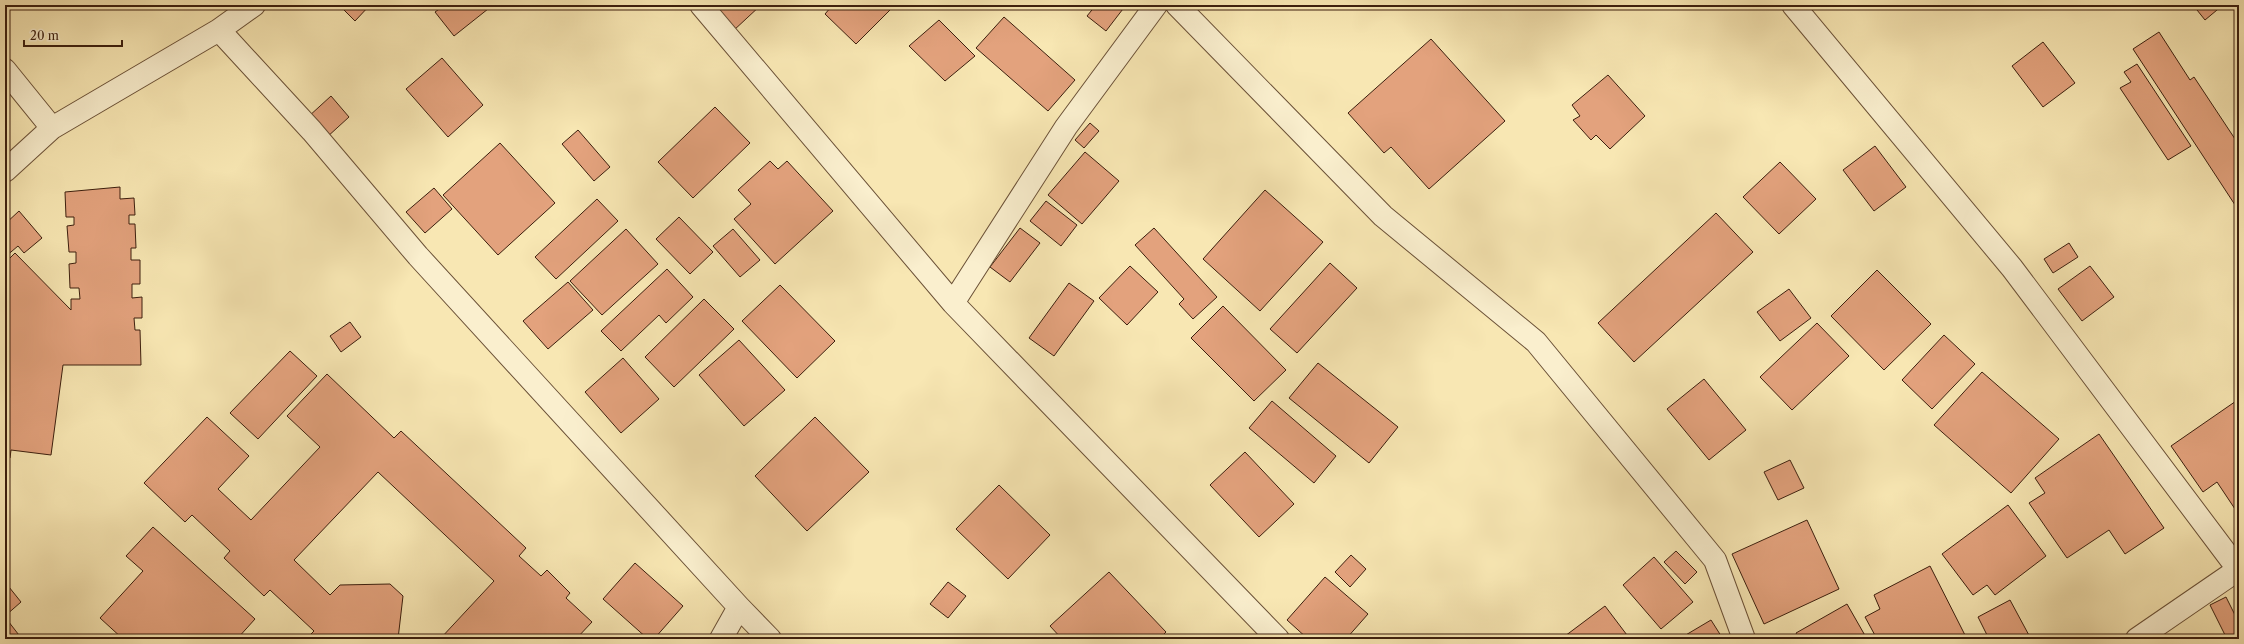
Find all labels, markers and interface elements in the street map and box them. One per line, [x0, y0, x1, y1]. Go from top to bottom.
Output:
scale bar [24, 22, 122, 48]
text: 20 m [30, 28, 59, 43]

